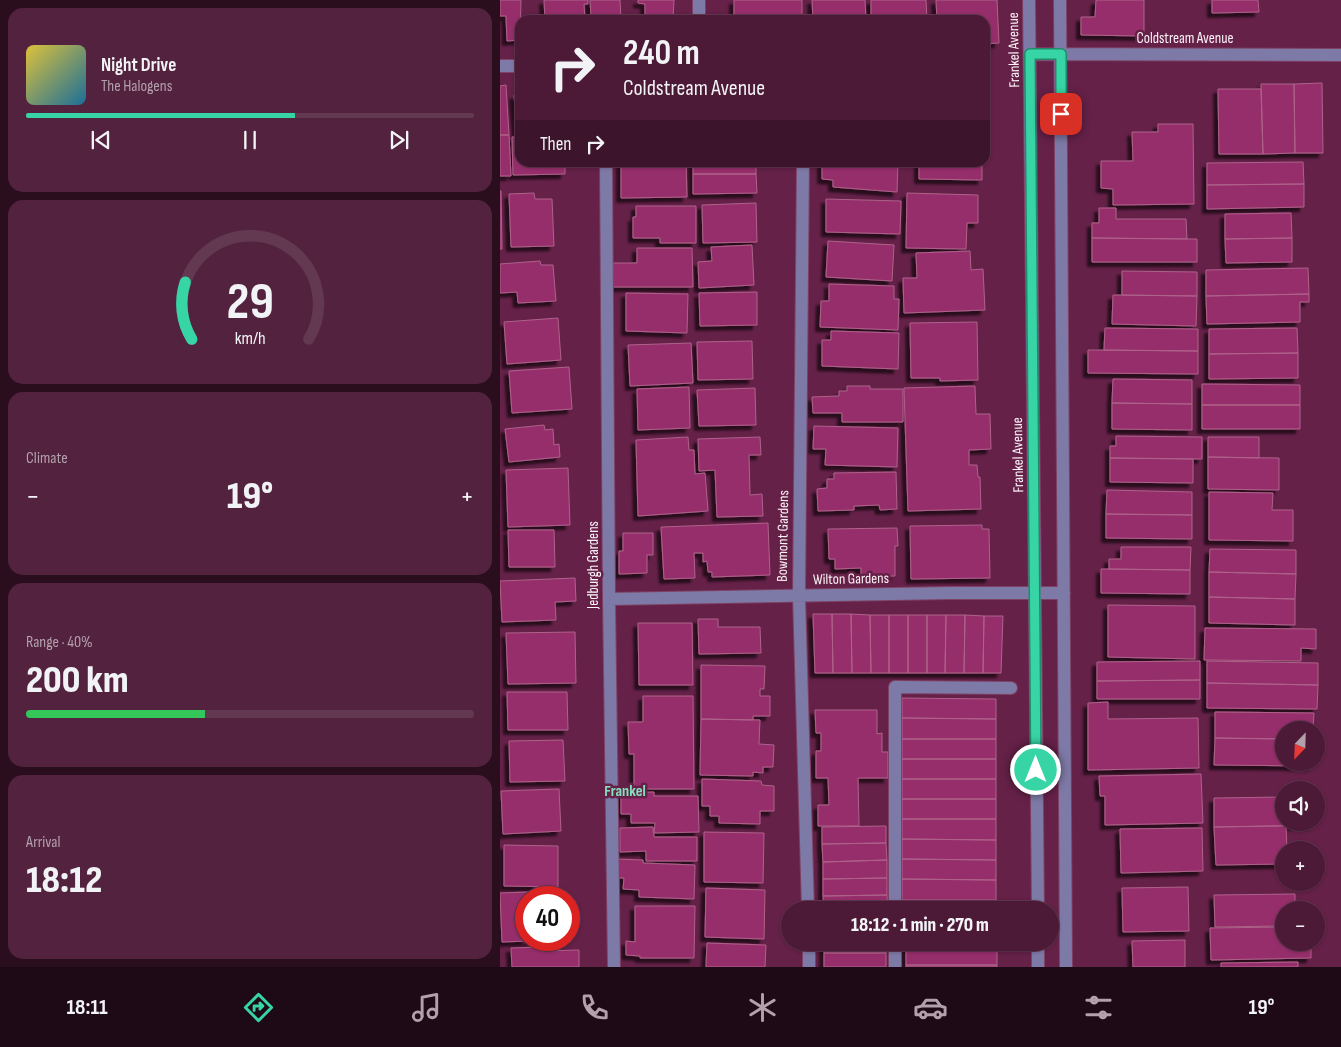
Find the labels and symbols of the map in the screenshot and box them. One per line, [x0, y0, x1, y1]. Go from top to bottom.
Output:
street label: Frankel Avenue [1004, 12, 1024, 88]
street label: Coldstream Avenue [1137, 29, 1233, 48]
pin [1040, 93, 1082, 135]
street label: Frankel Avenue [1008, 417, 1028, 493]
street label: Bowmont Gardens [773, 490, 793, 582]
street label: Jedburgh Gardens [584, 521, 603, 610]
street label: Wilton Gardens [813, 569, 889, 589]
north arrow [1275, 721, 1325, 771]
position arrow [1009, 743, 1061, 795]
district label: Frankel [604, 782, 646, 801]
speed limit sign: 40 [515, 886, 580, 951]

